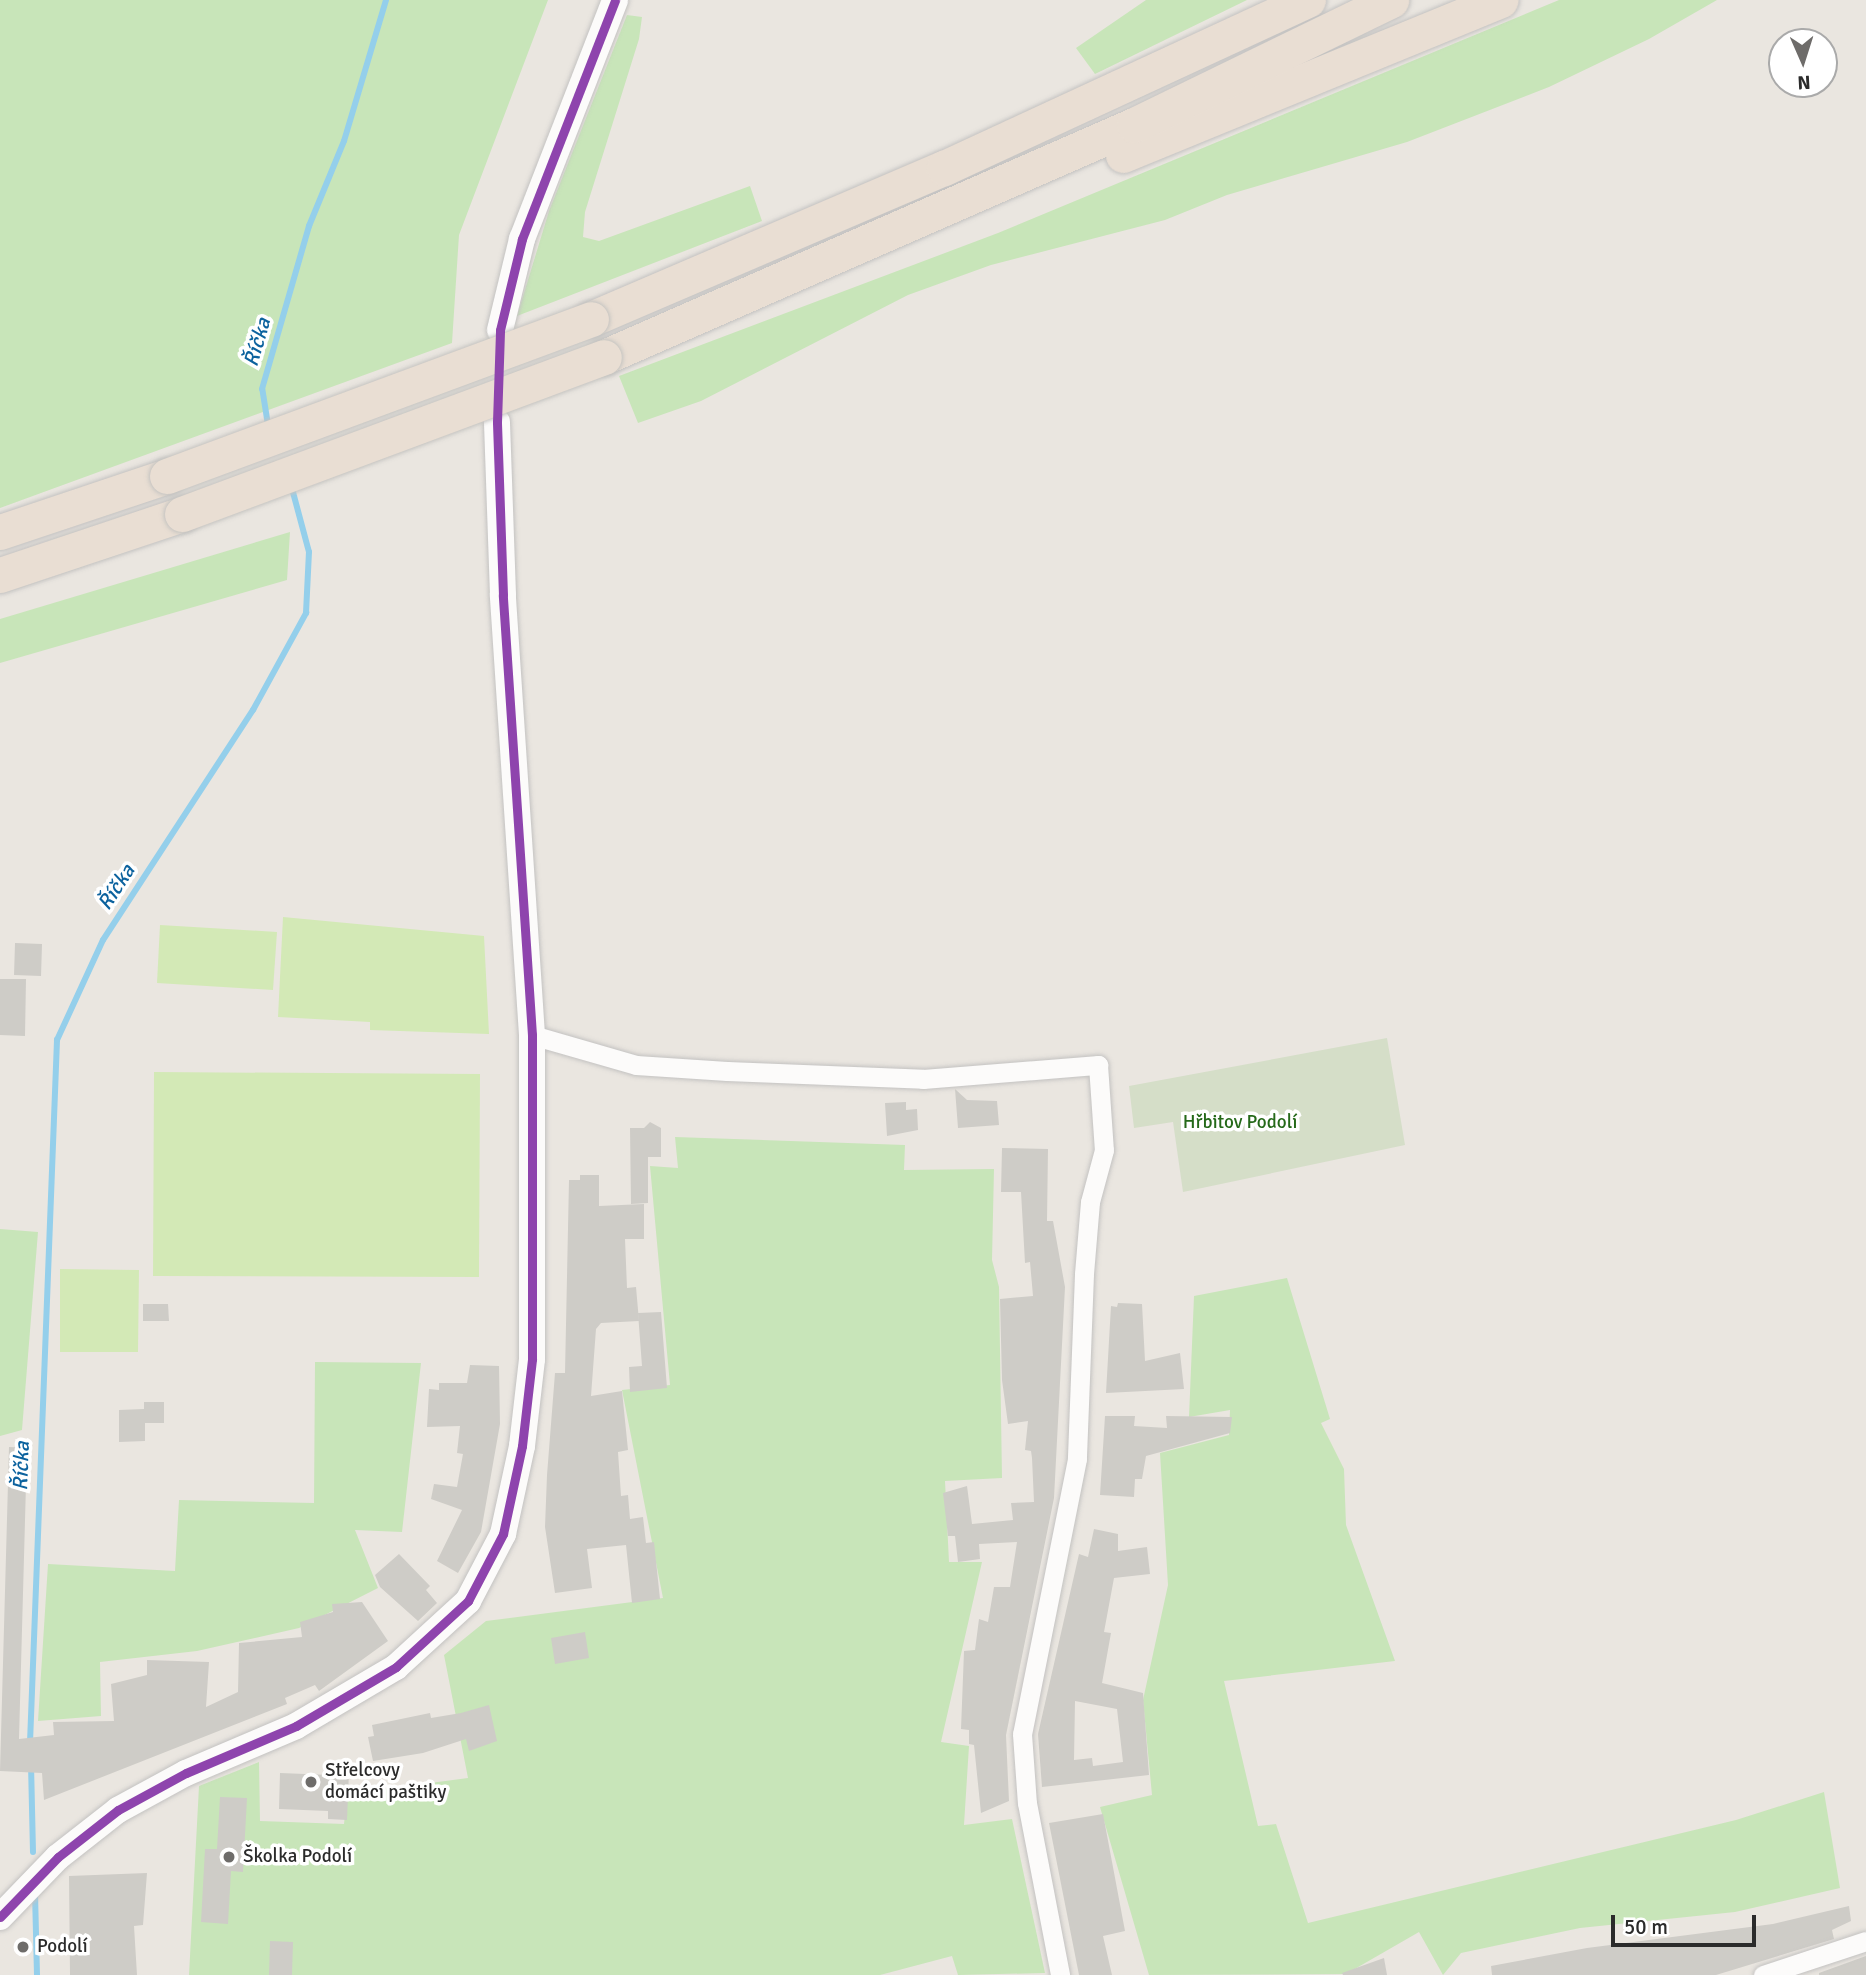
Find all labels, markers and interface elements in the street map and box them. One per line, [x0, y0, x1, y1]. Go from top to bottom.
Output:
north arrow [1768, 28, 1838, 98]
text: N [1797, 70, 1811, 94]
water label: Říčka [238, 315, 276, 369]
water label: Říčka [92, 859, 140, 915]
park label: Hřbitov Podolí [1183, 1112, 1297, 1134]
water label: Říčka [8, 1441, 34, 1491]
place label: Střelcovy domácí paštiky [325, 1760, 447, 1804]
marker: Střelcovy domácí paštiky [303, 1774, 319, 1790]
place label: Školka Podolí [243, 1846, 352, 1868]
marker: Školka Podolí [221, 1849, 237, 1865]
scale bar [1614, 1902, 1759, 1946]
text: 50 m [1624, 1914, 1668, 1940]
place label: Podolí [37, 1936, 88, 1958]
marker: Podolí [15, 1939, 31, 1955]

